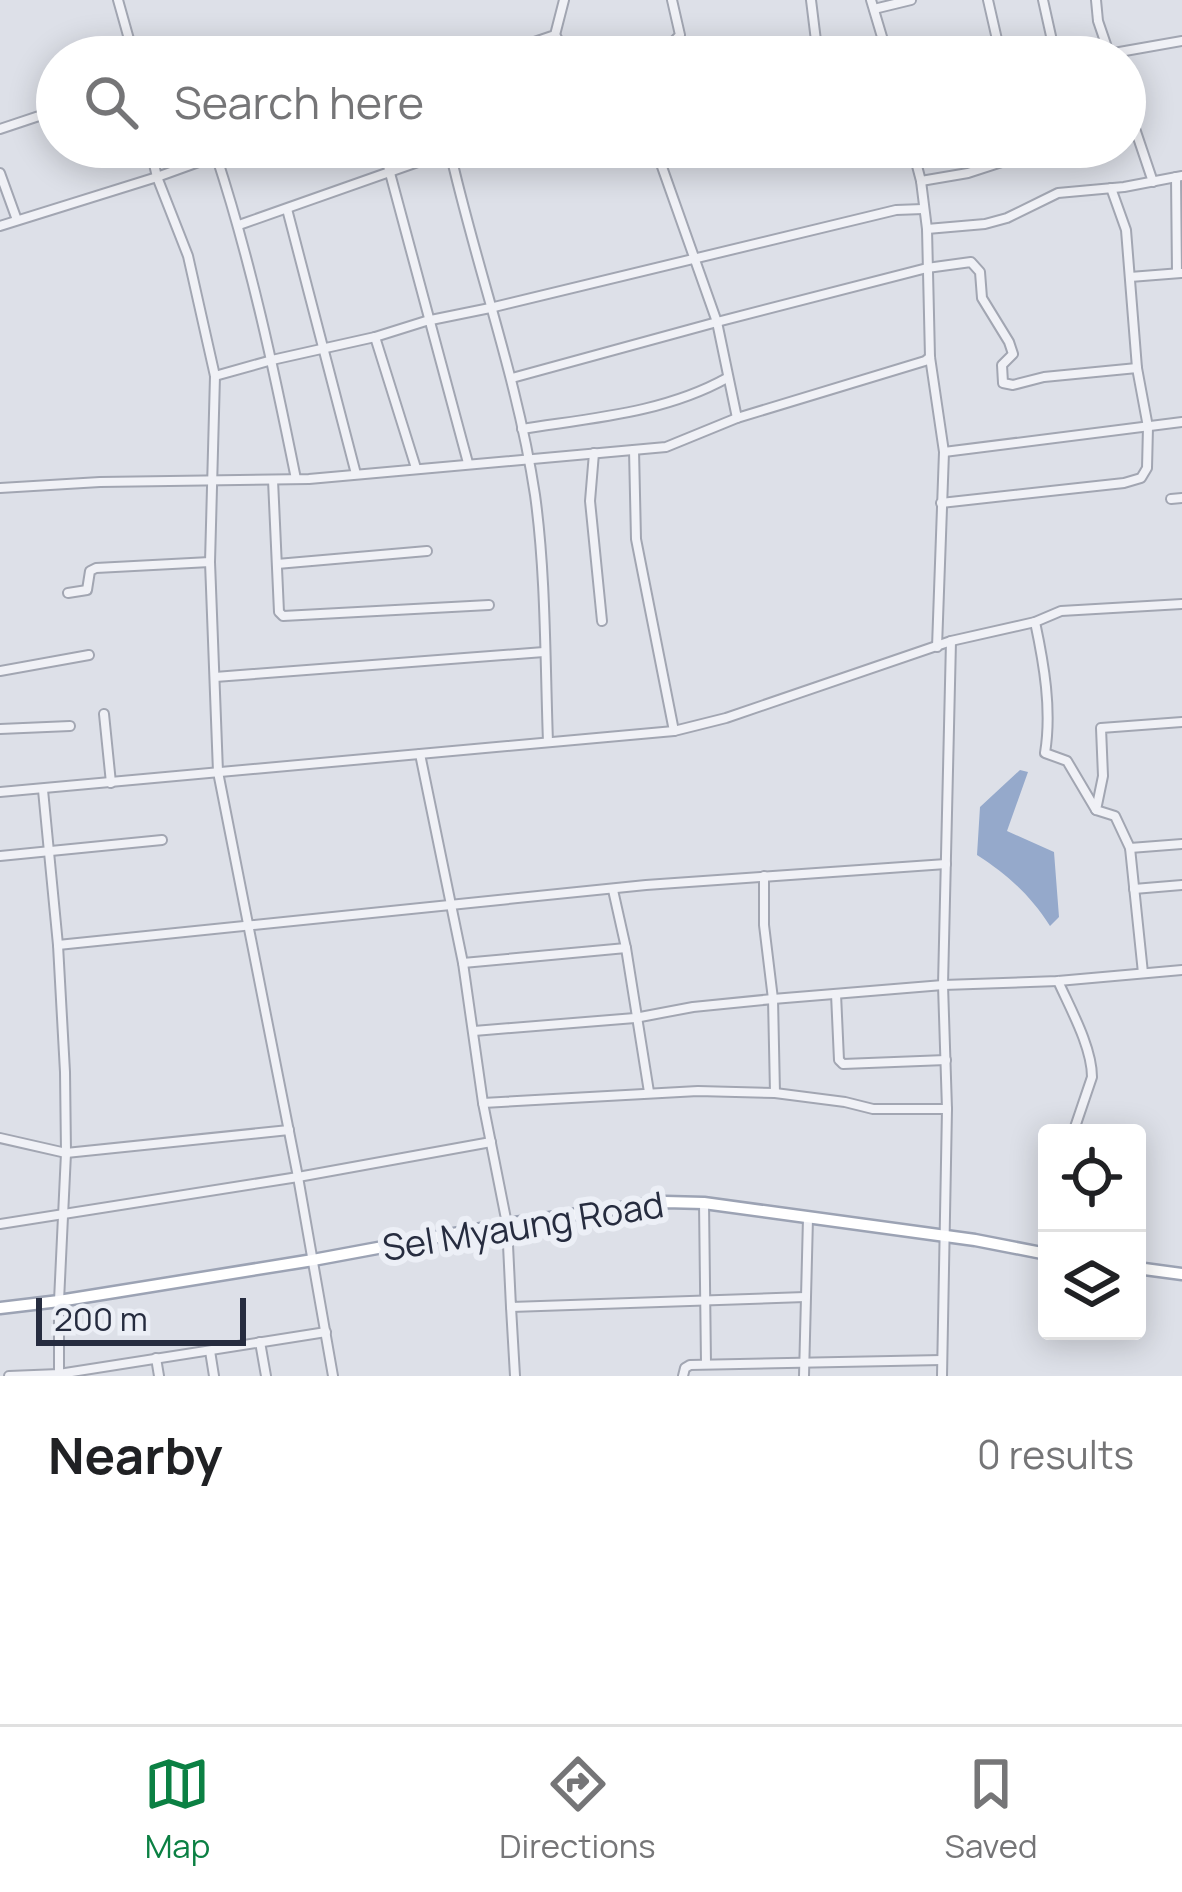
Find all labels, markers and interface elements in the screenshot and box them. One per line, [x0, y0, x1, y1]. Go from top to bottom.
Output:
search box [36, 36, 1146, 168]
icon: search [78, 69, 144, 135]
text: Search here [174, 71, 424, 133]
map controls [1038, 1124, 1146, 1340]
button: locate [1038, 1124, 1146, 1232]
street label: Sel Myaung Road [379, 1179, 667, 1272]
button: layers [1038, 1232, 1146, 1340]
scale bar [36, 1292, 246, 1345]
text: 200 m [54, 1296, 148, 1341]
text: Nearby [48, 1420, 223, 1489]
text: 0 results [977, 1427, 1134, 1481]
tab: Map [144, 1751, 210, 1868]
tab: Directions [499, 1751, 656, 1868]
tab: Saved [945, 1751, 1038, 1868]

